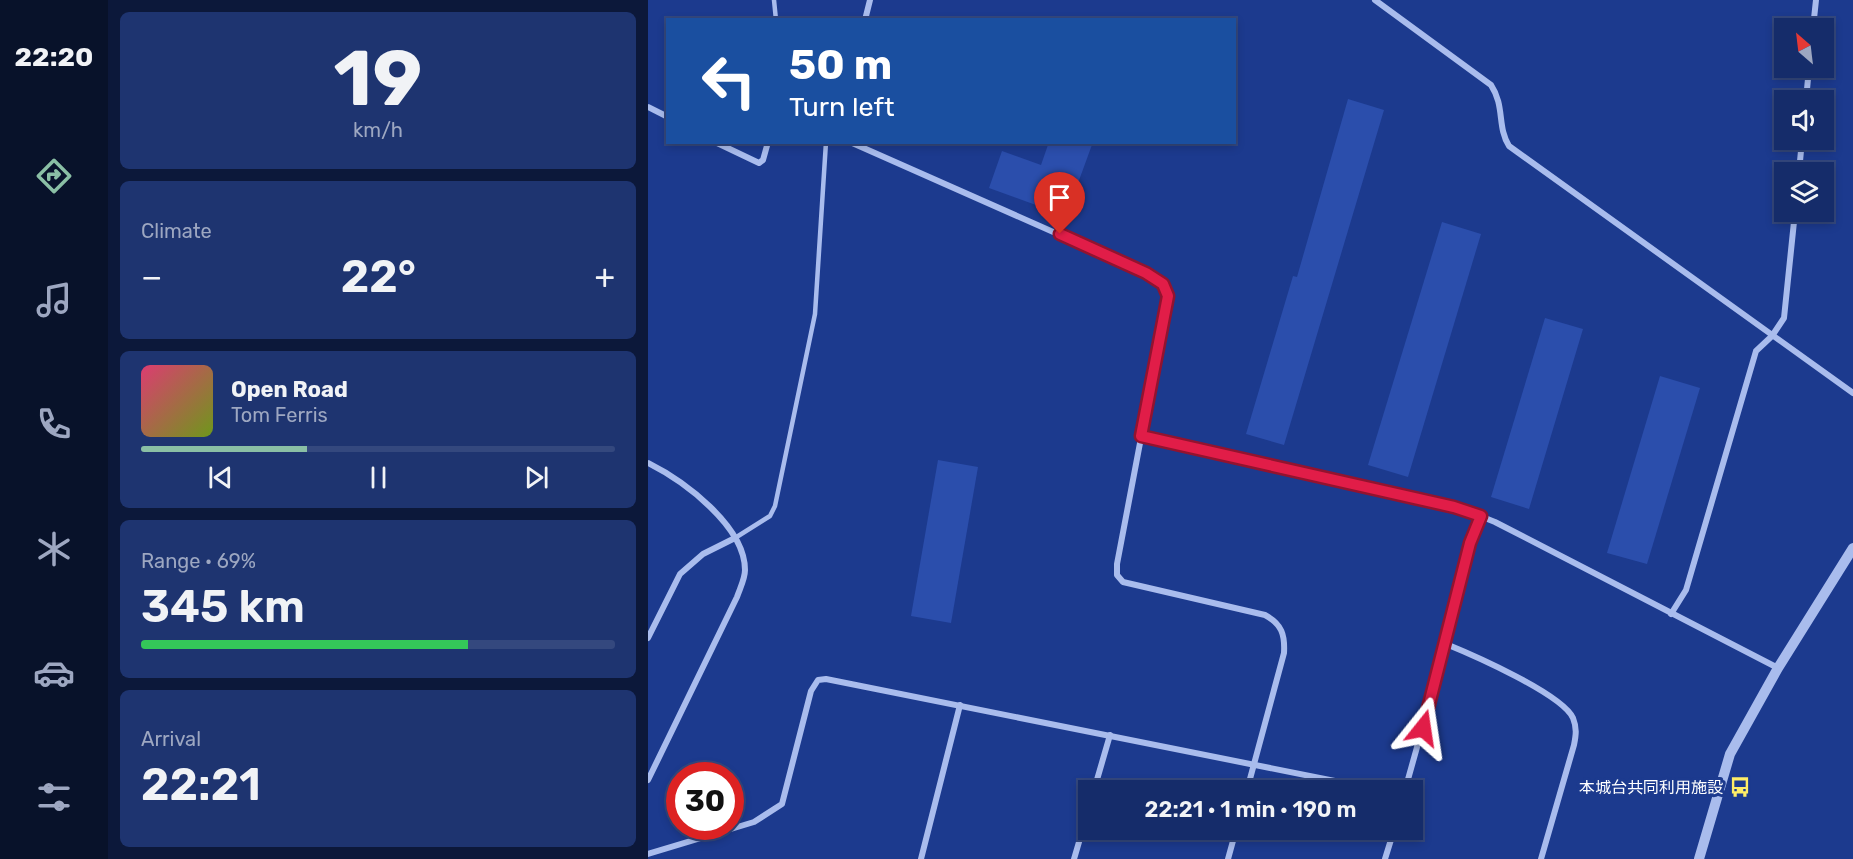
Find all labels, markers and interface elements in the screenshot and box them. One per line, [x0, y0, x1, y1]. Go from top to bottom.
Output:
north arrow [1774, 18, 1834, 78]
map controls [1774, 18, 1834, 222]
text: 19 [334, 32, 422, 125]
text: 50 m [789, 40, 892, 90]
text: 22:20 [15, 41, 93, 73]
icon: left [690, 42, 768, 120]
button: sound [1774, 90, 1834, 150]
text: Turn left [789, 91, 894, 123]
text: km/h [353, 118, 403, 142]
icon: directions [33, 155, 75, 197]
button: layers [1774, 162, 1834, 222]
pin [1034, 172, 1085, 234]
icon: arrive [1043, 181, 1076, 214]
text: Climate [141, 219, 212, 243]
text: 22° [341, 250, 416, 303]
text: − [141, 257, 162, 296]
text: + [594, 257, 615, 296]
icon: music [33, 279, 75, 321]
text: Open Road [231, 376, 348, 403]
icon: phone [33, 403, 75, 445]
text: Tom Ferris [231, 403, 328, 427]
icon: previous [204, 461, 237, 494]
icon: pause [362, 461, 395, 494]
icon: next [520, 461, 553, 494]
icon: climate [33, 528, 75, 570]
text: Range · 69% [141, 549, 256, 573]
text: 345 km [141, 580, 305, 633]
icon: car [33, 652, 75, 694]
position arrow [1391, 696, 1455, 760]
text: Arrival [141, 727, 201, 751]
text: 22:21 [141, 758, 261, 811]
speed limit sign: 30 [666, 762, 744, 840]
bus stop icon: 本城台共同利用施設 [1728, 775, 1752, 799]
icon: filters [33, 776, 75, 818]
place label: 本城台共同利用施設 [1579, 778, 1723, 797]
text: 22:21 · 1 min · 190 m [1145, 796, 1356, 823]

